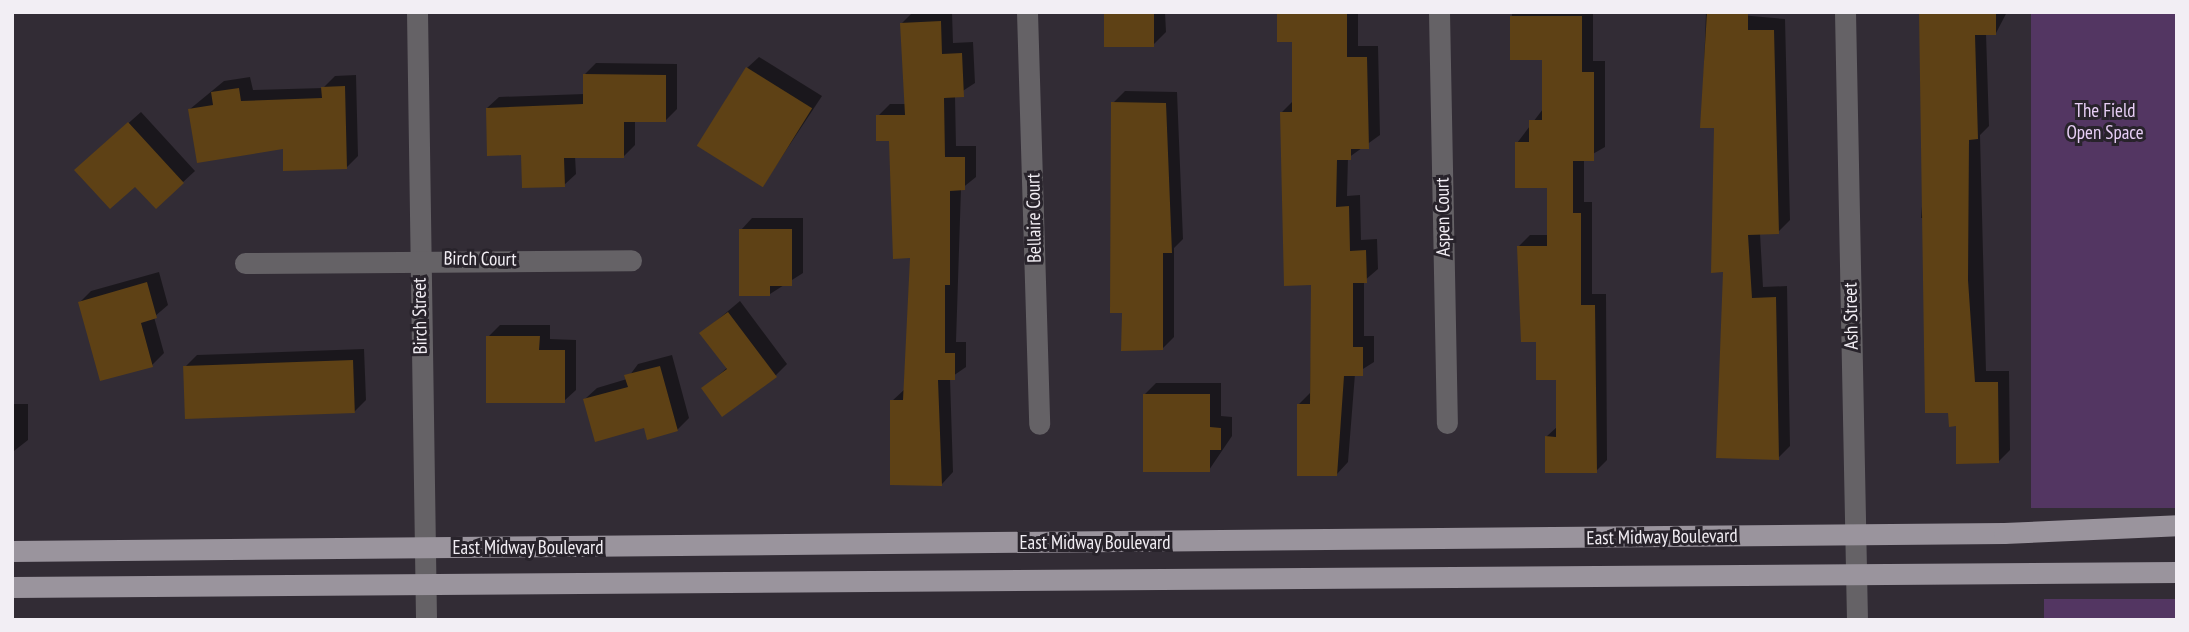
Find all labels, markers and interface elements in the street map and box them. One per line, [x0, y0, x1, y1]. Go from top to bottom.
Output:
park label: The Field Open Space [2066, 100, 2144, 144]
street label: Bellaire Court [1022, 173, 1046, 263]
street label: Aspen Court [1431, 177, 1455, 257]
street label: Birch Court [443, 247, 517, 271]
street label: Birch Street [408, 277, 432, 355]
street label: Ash Street [1839, 282, 1863, 350]
street label: East Midway Boulevard [1586, 524, 1738, 550]
street label: East Midway Boulevard [1019, 532, 1171, 554]
street label: East Midway Boulevard [452, 537, 604, 559]

